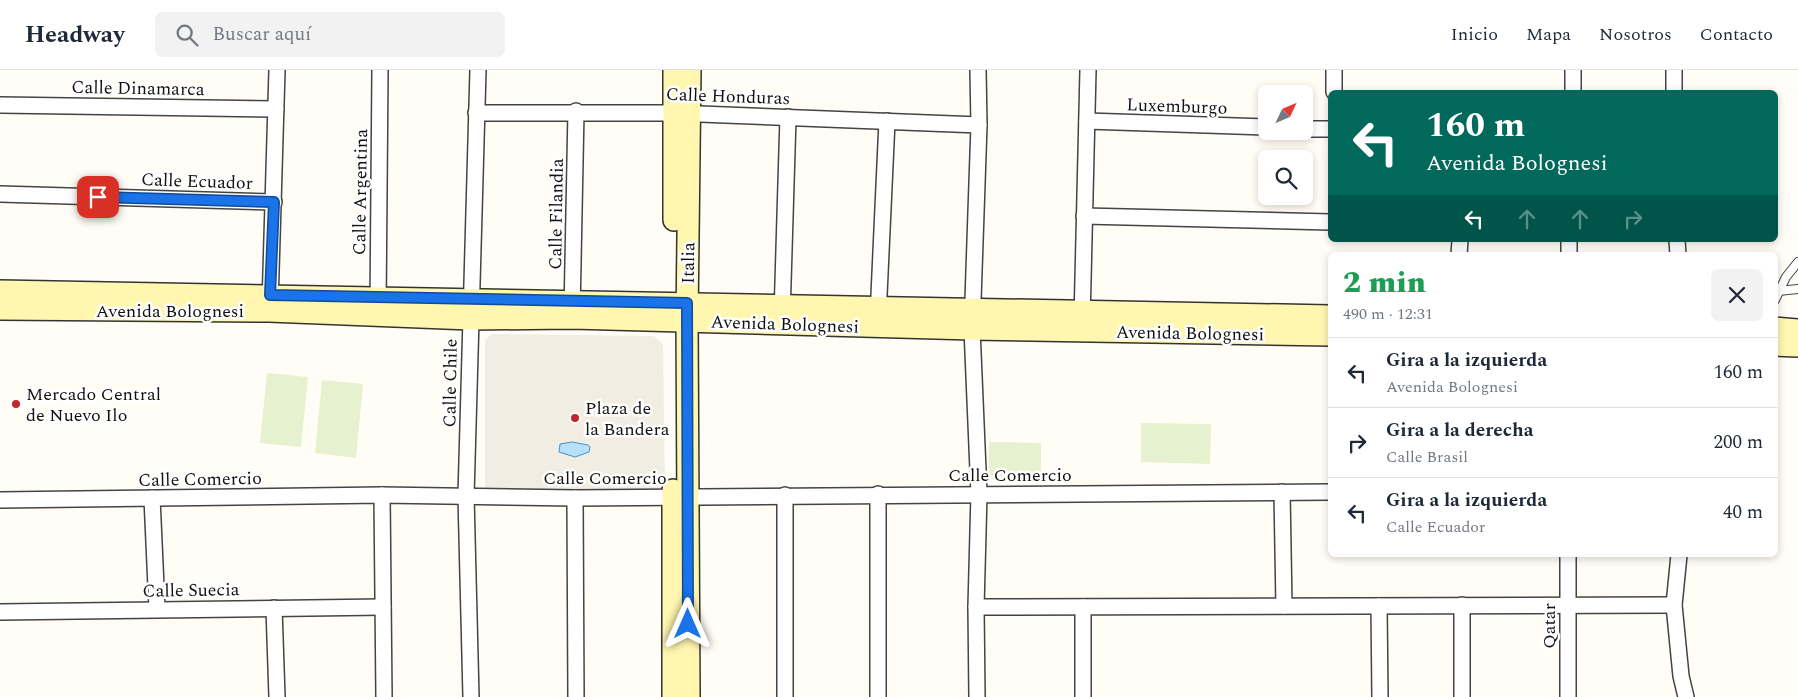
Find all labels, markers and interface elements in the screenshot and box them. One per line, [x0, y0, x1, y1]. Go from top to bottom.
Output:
search box [155, 12, 505, 57]
text: Headway [25, 17, 125, 53]
text: Buscar aquí [213, 20, 311, 49]
icon: search [173, 21, 201, 49]
text: Inicio [1451, 21, 1498, 48]
text: Mapa [1526, 21, 1571, 48]
text: Nosotros [1599, 21, 1672, 48]
text: Contacto [1700, 21, 1773, 48]
street label: Calle Dinamarca [71, 74, 205, 103]
street label: Calle Honduras [665, 81, 791, 112]
north arrow [1258, 85, 1312, 140]
map controls [1258, 85, 1313, 205]
street label: Luxemburgo [1126, 91, 1228, 122]
text: 160 m [1426, 99, 1525, 152]
icon: left [1343, 110, 1408, 175]
street label: Calle Argentina [346, 128, 375, 255]
text: Avenida Bolognesi [1426, 147, 1608, 180]
button: search [1258, 150, 1313, 205]
street label: Calle Filandia [542, 158, 571, 270]
street label: Calle Ecuador [141, 166, 253, 197]
pin [77, 176, 119, 218]
icon: arrive [84, 183, 112, 211]
icon: left [1460, 205, 1488, 233]
icon: ahead [1513, 205, 1541, 233]
icon: ahead [1566, 205, 1594, 233]
icon: right [1619, 205, 1647, 233]
street label: Italia [675, 242, 702, 284]
text: 2 min [1343, 260, 1426, 306]
button: close [1711, 269, 1763, 321]
street label: Avenida Bolognesi [96, 298, 244, 325]
text: 490 m · 12:31 [1343, 302, 1433, 326]
street label: Avenida Bolognesi [710, 308, 860, 341]
street label: Avenida Bolognesi [1116, 319, 1264, 348]
street label: Calle Chile [436, 338, 465, 428]
text: Gira a la izquierda [1386, 346, 1547, 375]
text: 160 m [1713, 358, 1763, 387]
icon: left [1343, 359, 1371, 387]
text: Avenida Bolognesi [1386, 375, 1518, 399]
place label: Mercado Central de Nuevo Ilo [26, 381, 161, 429]
place label: Plaza de la Bandera [585, 395, 670, 443]
marker: Mercado Central de Nuevo Ilo [10, 398, 22, 410]
marker: Plaza de la Bandera [569, 412, 581, 424]
text: Gira a la derecha [1386, 416, 1533, 445]
text: 200 m [1713, 428, 1763, 457]
icon: right [1343, 429, 1371, 457]
text: Calle Brasil [1386, 445, 1468, 469]
street label: Calle Comercio [948, 462, 1072, 489]
street label: Calle Comercio [138, 465, 262, 494]
street label: Calle Comercio [543, 465, 667, 492]
text: Gira a la izquierda [1386, 486, 1547, 515]
text: 40 m [1723, 498, 1763, 527]
icon: left [1343, 499, 1371, 527]
text: Calle Ecuador [1386, 515, 1485, 539]
street label: Calle Suecia [142, 576, 240, 605]
position arrow [661, 597, 713, 649]
street label: Qatar [1536, 603, 1563, 649]

